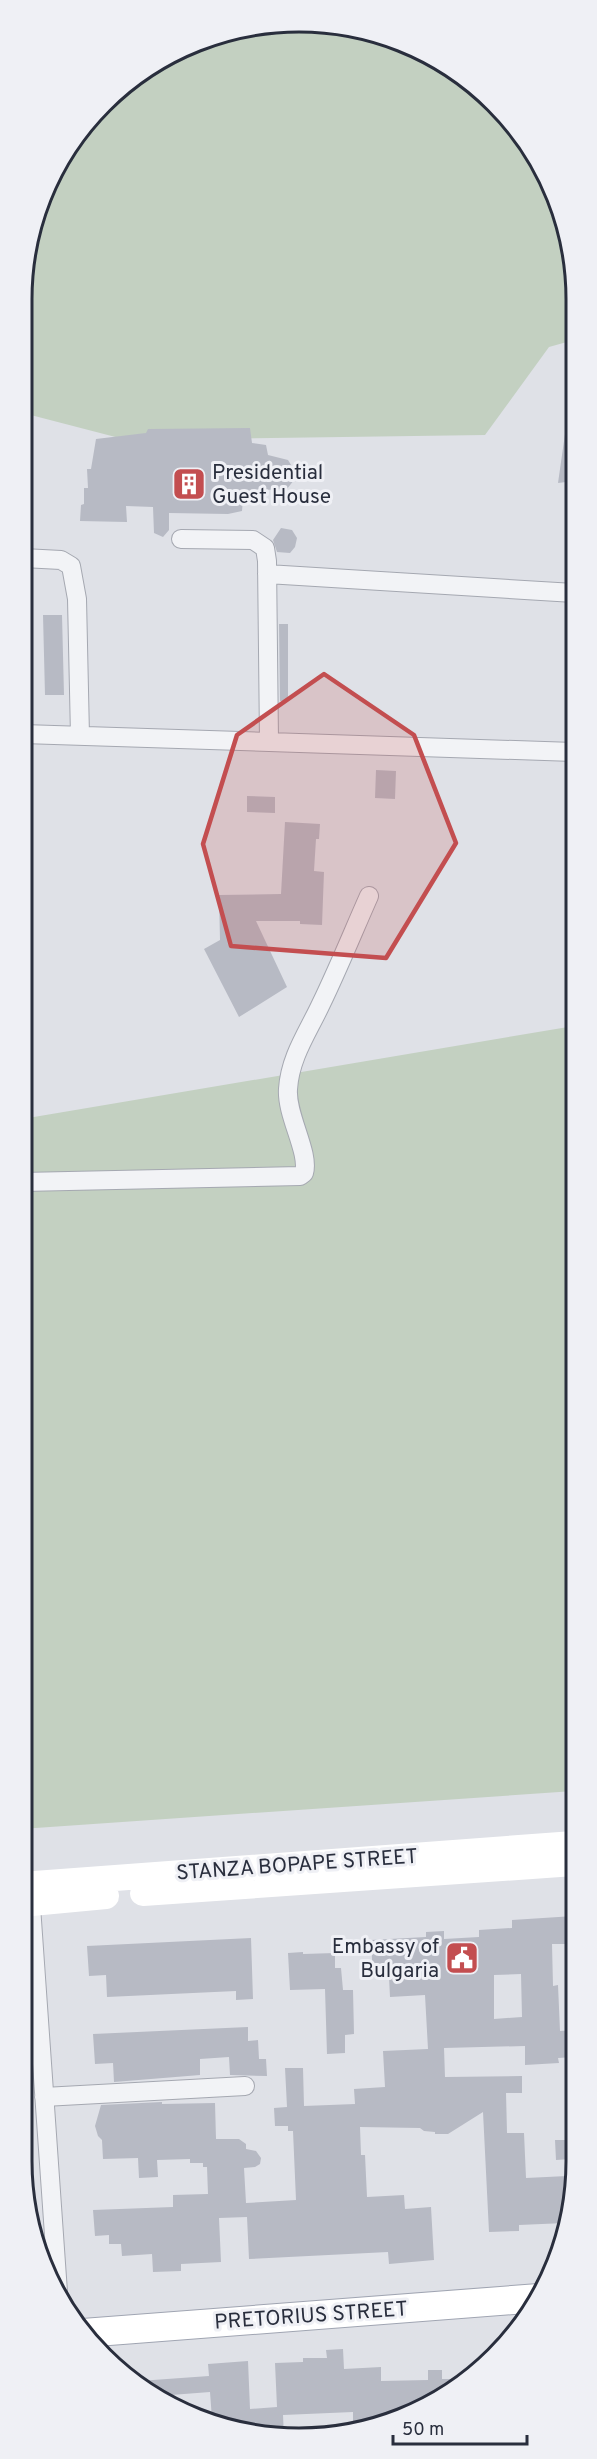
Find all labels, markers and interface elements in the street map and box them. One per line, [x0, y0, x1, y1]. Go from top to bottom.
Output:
place label: Presidential Guest House [212, 460, 331, 511]
building icon: Presidential Guest House [171, 466, 207, 502]
street label: STANZA BOPAPE STREET [175, 1844, 419, 1887]
place label: Embassy of Bulgaria [332, 1934, 439, 1985]
public building icon: Embassy of Bulgaria [444, 1940, 480, 1976]
street label: PRETORIUS STREET [214, 2296, 409, 2337]
scale bar [393, 2408, 526, 2446]
text: 50 m [402, 2419, 444, 2442]

